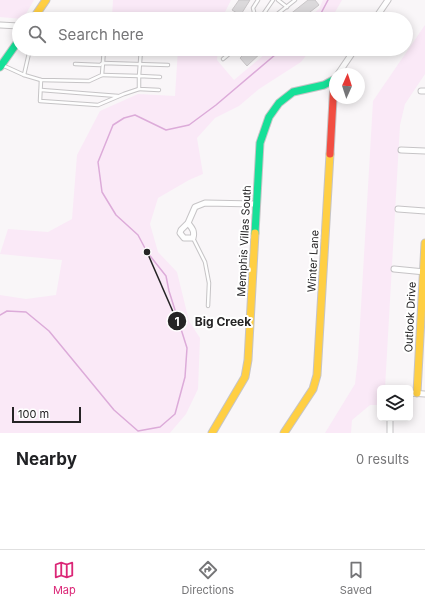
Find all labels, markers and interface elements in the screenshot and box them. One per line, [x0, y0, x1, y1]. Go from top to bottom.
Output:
search box [12, 12, 413, 56]
icon: search [26, 23, 48, 45]
text: Search here [58, 25, 144, 44]
north arrow [329, 68, 365, 104]
street label: Memphis Villas South [234, 185, 254, 297]
street label: Winter Lane [304, 229, 322, 293]
street label: Outlook Drive [401, 281, 419, 353]
callout: Big Creek [167, 309, 259, 333]
text: 1 [174, 314, 180, 329]
text: Big Creek [195, 314, 251, 329]
map controls [377, 385, 413, 421]
button: layers [377, 385, 413, 421]
scale bar [12, 405, 81, 424]
text: 100 m [18, 407, 49, 421]
text: Nearby [16, 449, 77, 469]
text: 0 results [356, 451, 409, 467]
tab: Map [53, 559, 76, 597]
tab: Directions [182, 559, 234, 597]
tab: Saved [340, 559, 372, 597]

